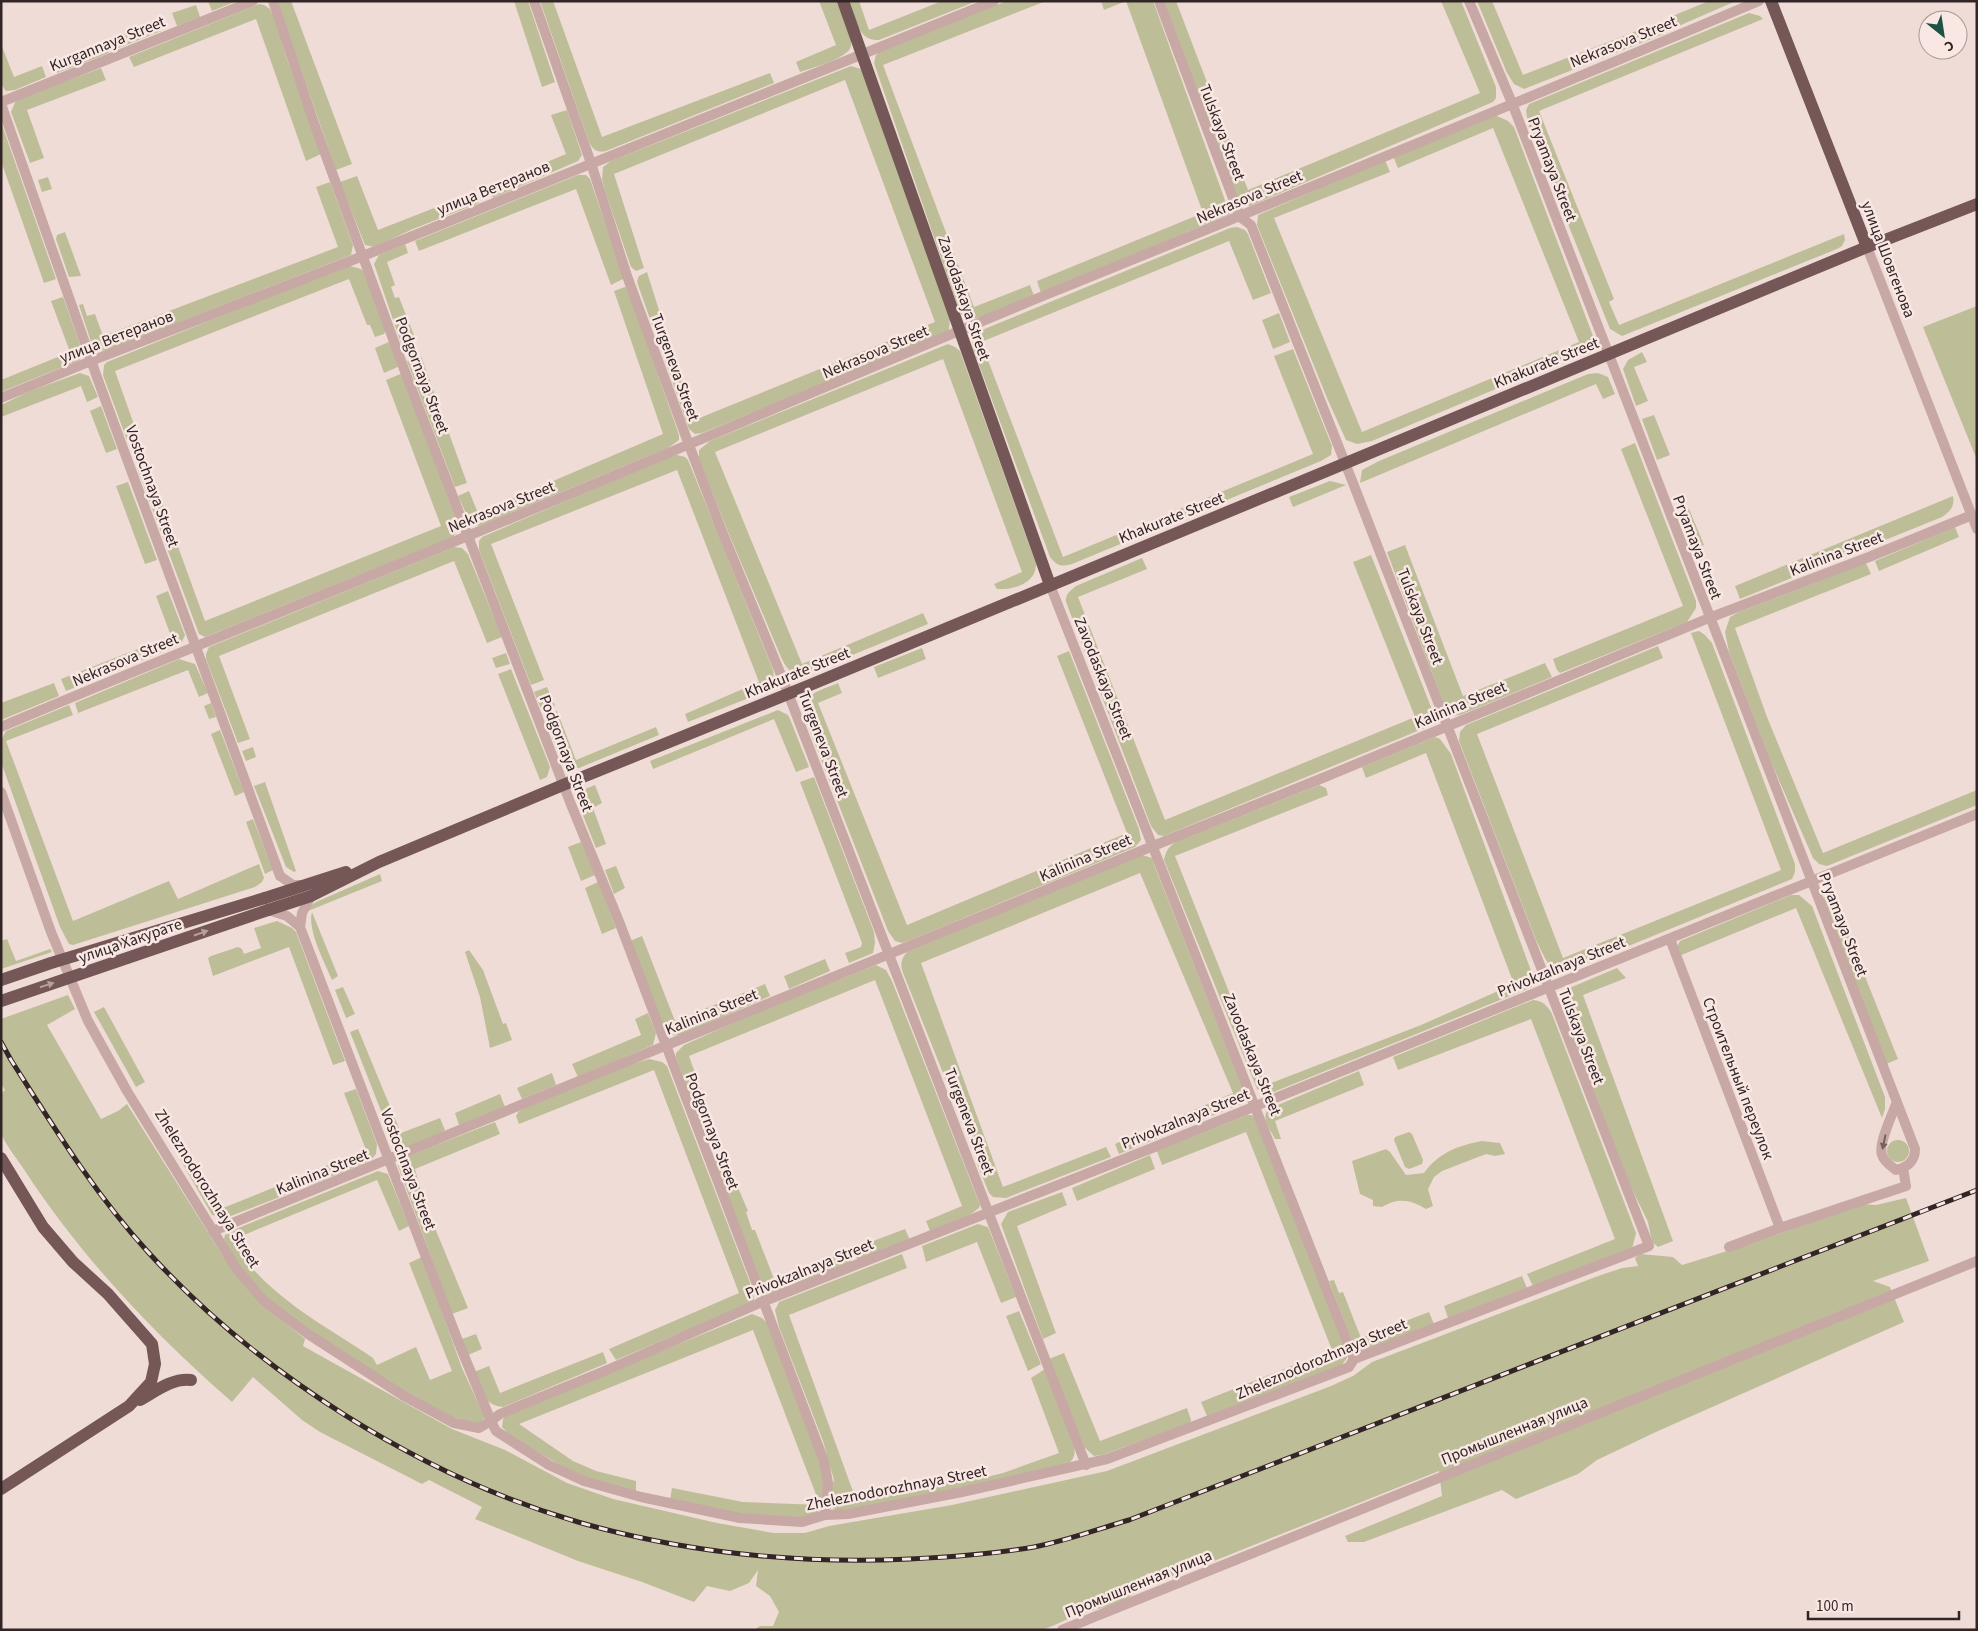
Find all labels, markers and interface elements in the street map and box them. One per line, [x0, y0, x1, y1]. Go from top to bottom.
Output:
street label: Kurgannaya Street [46, 10, 169, 77]
street label: Nekrasova Street [1567, 10, 1681, 73]
north arrow [1918, 10, 1968, 60]
text: С [1940, 35, 1958, 56]
street label: Tulskaya Street [1194, 81, 1251, 184]
street label: Pryamaya Street [1522, 114, 1582, 225]
street label: улица Ветеранов [434, 155, 553, 221]
street label: Nekrasova Street [1193, 164, 1306, 229]
street label: улица Шовгенова [1856, 198, 1920, 321]
street label: Zavodaskaya Street [932, 233, 996, 364]
street label: улица Ветеранов [56, 305, 176, 369]
street label: Turgeneva Street [645, 310, 705, 425]
street label: Podgornaya Street [390, 314, 455, 438]
street label: Nekrasova Street [819, 319, 932, 384]
street label: Khakurate Street [1490, 332, 1603, 394]
street label: Vostochnaya Street [120, 422, 185, 551]
street label: Nekrasova Street [445, 475, 559, 538]
street label: Khakurate Street [1115, 487, 1228, 549]
street label: Pryamaya Street [1667, 492, 1727, 603]
street label: Kalinina Street [1787, 526, 1887, 582]
street label: Tulskaya Street [1392, 565, 1449, 668]
street label: Zavodaskaya Street [1068, 614, 1138, 744]
street label: Nekrasova Street [69, 627, 182, 692]
street label: Khakurate Street [741, 642, 854, 704]
street label: Kalinina Street [1411, 675, 1510, 734]
street label: Turgeneva Street [793, 688, 854, 802]
street label: Podgornaya Street [534, 692, 599, 816]
street label: Kalinina Street [1036, 828, 1135, 887]
street label: Pryamaya Street [1813, 869, 1873, 980]
street label: улица Хакурате [76, 913, 185, 969]
one-way arrow [194, 929, 209, 936]
street label: Privokzalnaya Street [1494, 931, 1629, 1003]
one-way arrow [40, 981, 55, 989]
street label: Kalinina Street [662, 983, 762, 1041]
street label: Tulskaya Street [1553, 985, 1610, 1088]
street label: Zavodaskaya Street [1217, 990, 1287, 1120]
street label: Строительный переулок [1697, 994, 1779, 1163]
street label: Turgeneva Street [939, 1065, 1000, 1179]
street label: Podgornaya Street [680, 1070, 745, 1194]
street label: Privokzalnaya Street [1118, 1083, 1253, 1155]
street label: Zheleznodorozhnaya Street [149, 1105, 266, 1273]
street label: Vostochnaya Street [375, 1106, 442, 1234]
one-way arrow [1880, 1135, 1888, 1150]
street label: Kalinina Street [273, 1143, 373, 1201]
street label: Privokzalnaya Street [742, 1233, 877, 1305]
street label: Zheleznodorozhnaya Street [1232, 1313, 1411, 1405]
street label: Промышленная улица [1438, 1391, 1591, 1470]
street label: Zheleznodorozhnaya Street [804, 1460, 989, 1516]
street label: Промышленная улица [1062, 1544, 1215, 1623]
scale bar [1808, 1588, 1959, 1620]
text: 100 m [1816, 1596, 1854, 1617]

